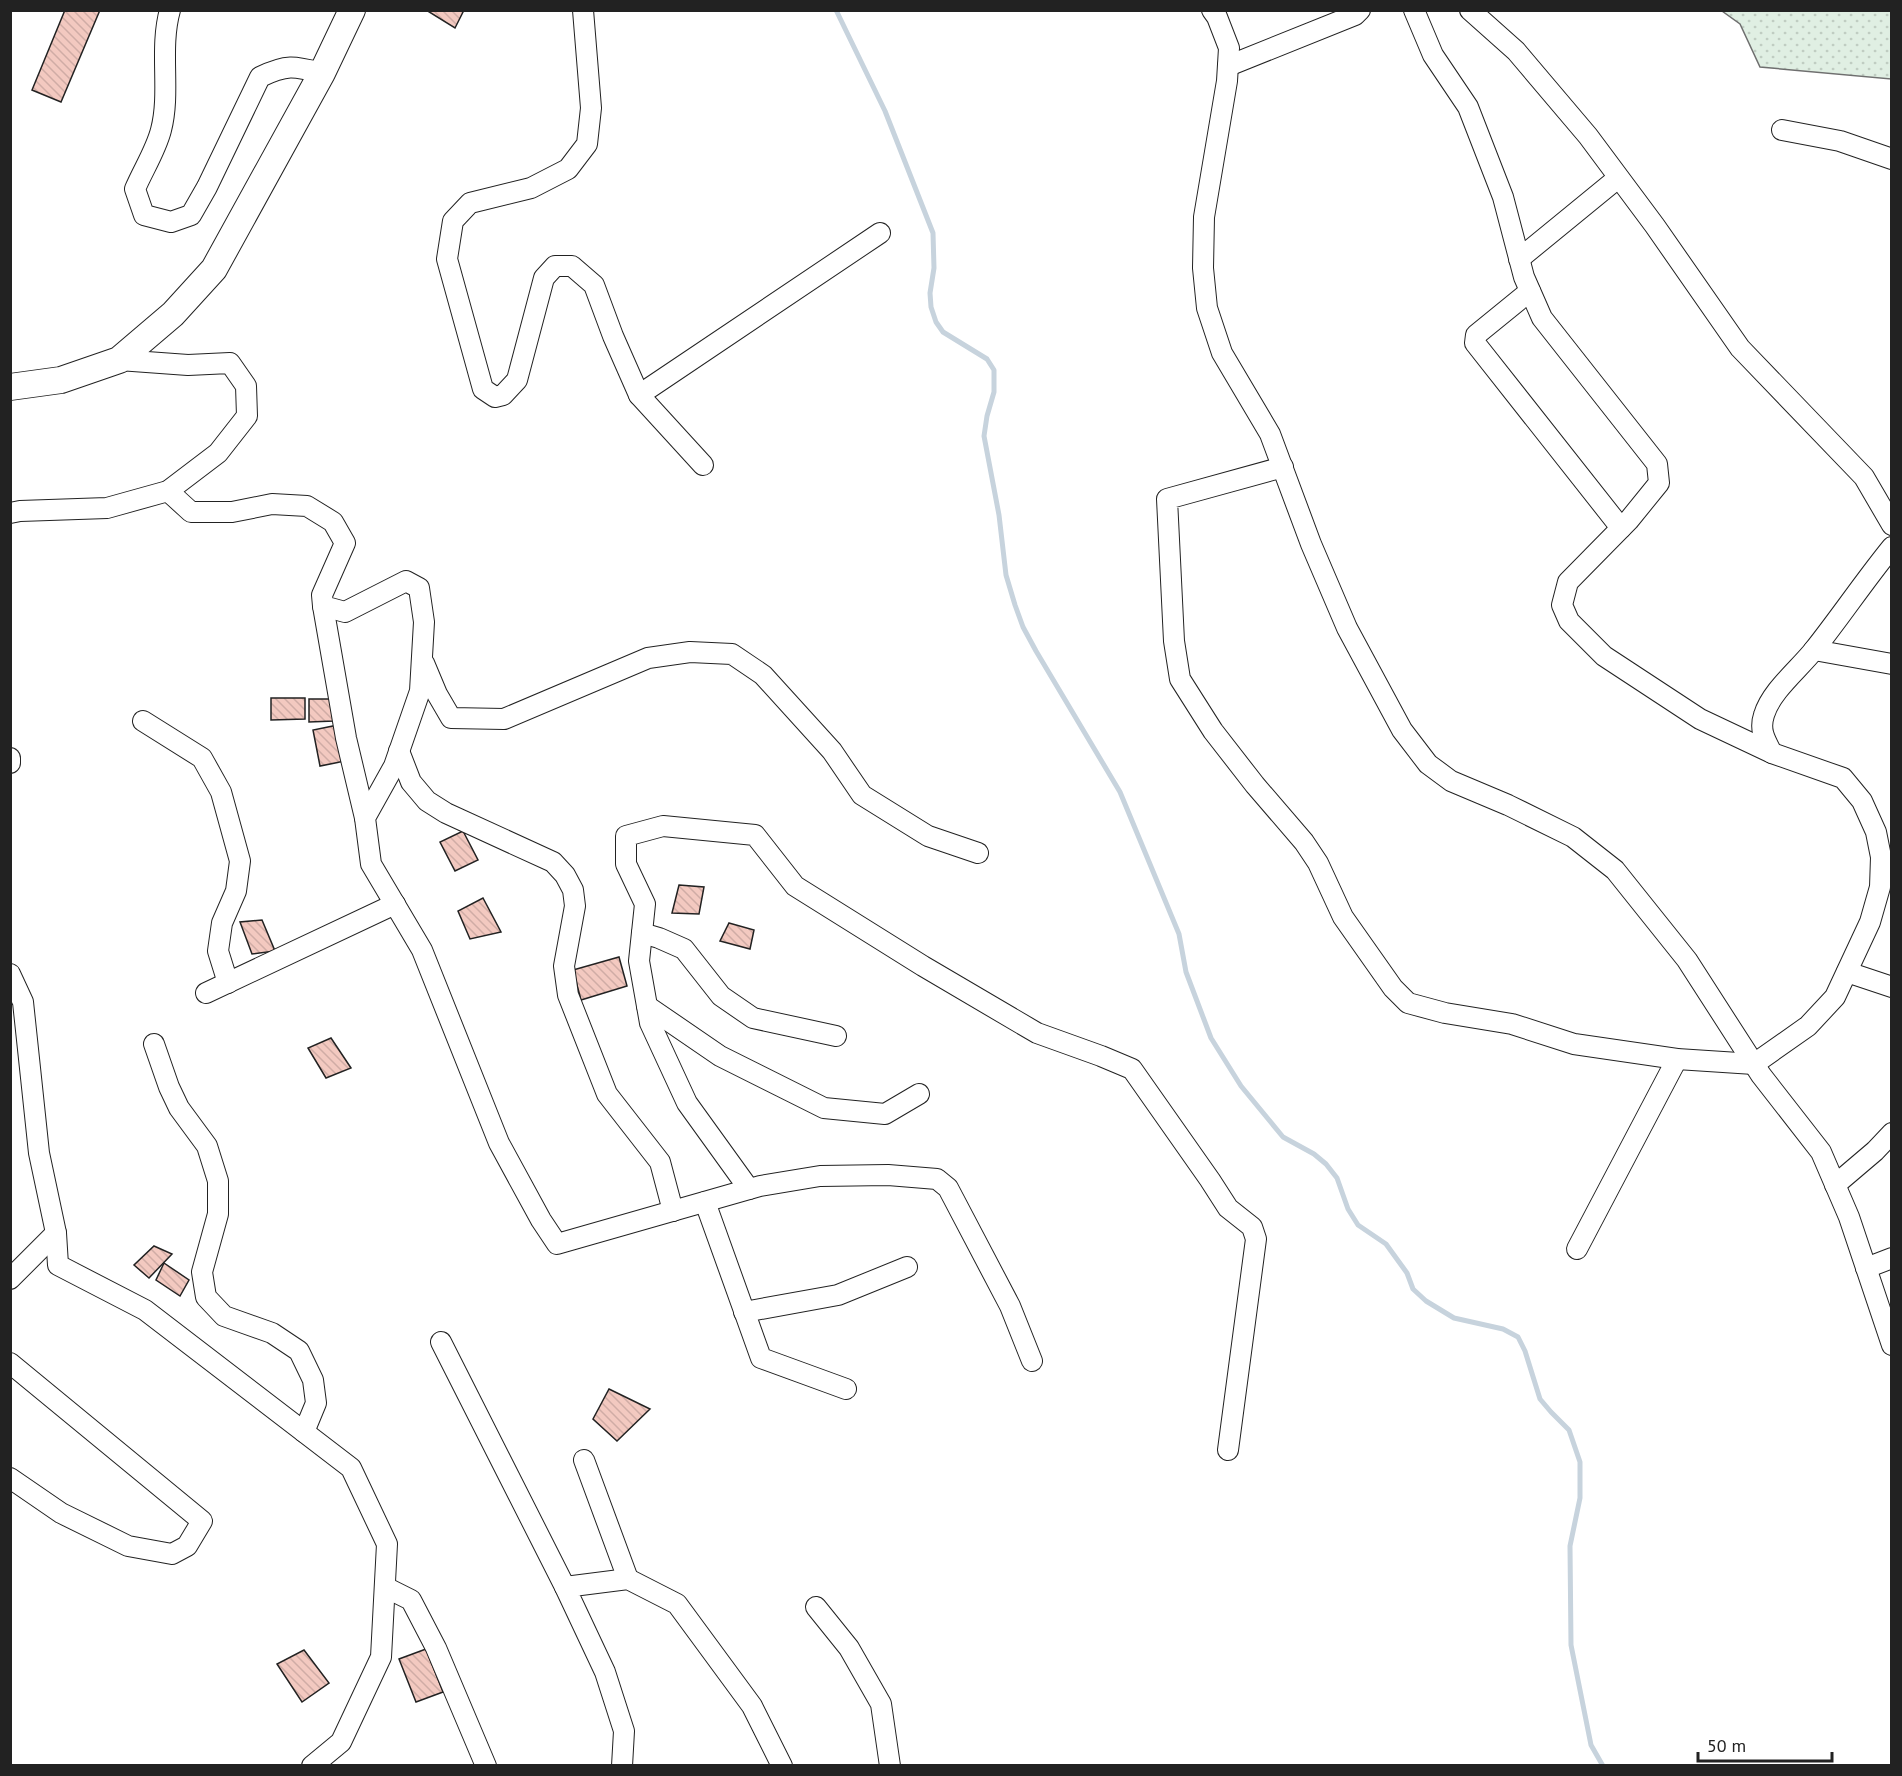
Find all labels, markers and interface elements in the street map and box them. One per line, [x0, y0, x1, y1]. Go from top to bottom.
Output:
scale bar [1698, 1725, 1832, 1763]
text: 50 m [1707, 1734, 1746, 1757]

